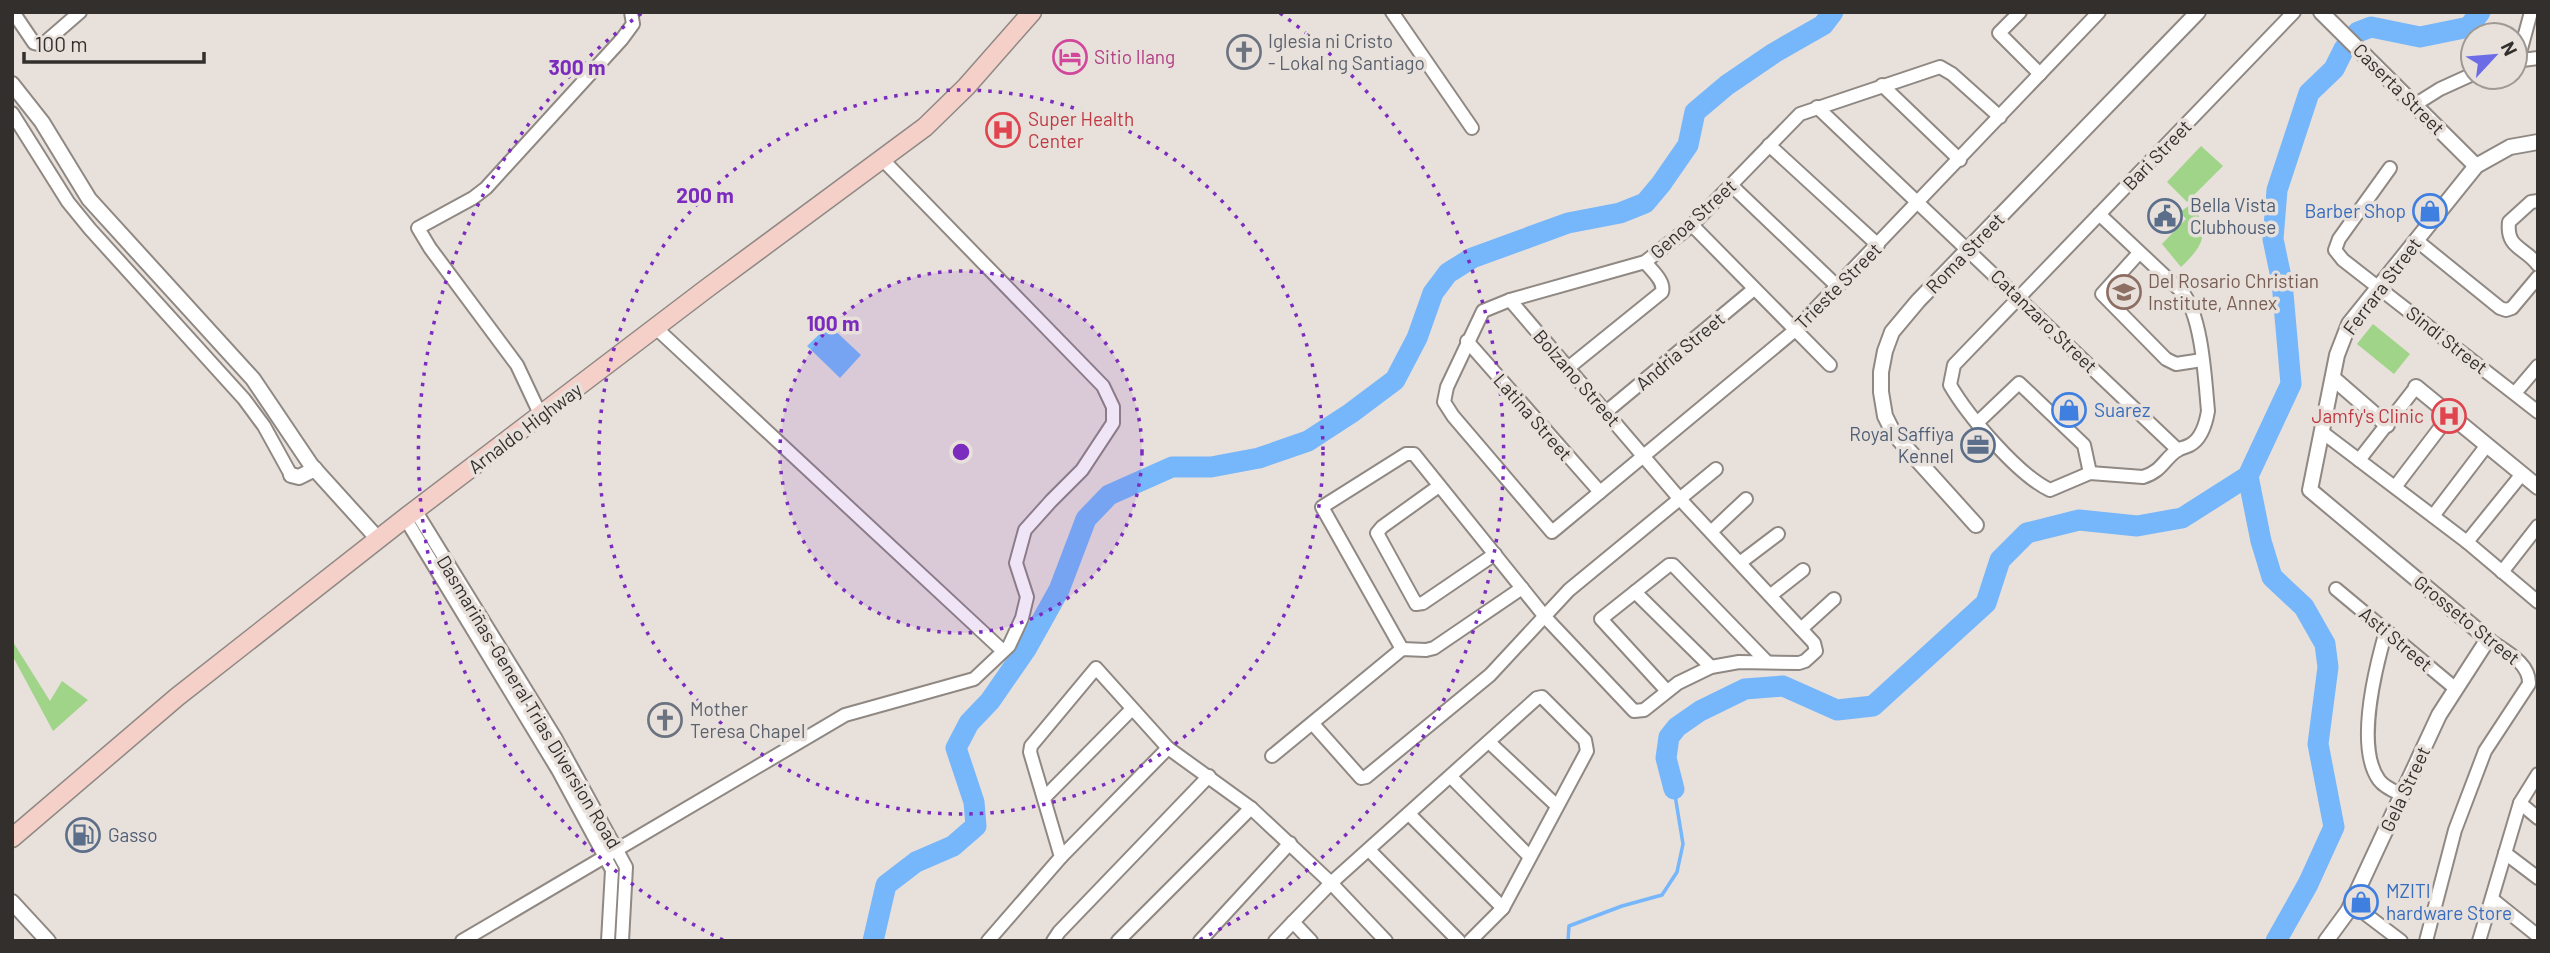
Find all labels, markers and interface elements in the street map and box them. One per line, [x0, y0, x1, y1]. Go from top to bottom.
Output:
scale bar [24, 21, 205, 65]
north arrow [2459, 21, 2529, 91]
place label: Iglesia ni Cristo - Lokal ng Santiago [1268, 29, 1425, 74]
text: 100 m [35, 31, 88, 56]
church icon: Iglesia ni Cristo - Lokal ng Santiago [1225, 33, 1263, 71]
hotel icon: Sitio Ilang [1051, 38, 1089, 76]
street label: Caserta Street [2349, 38, 2450, 139]
text: N [2497, 38, 2523, 59]
place label: Sitio Ilang [1094, 45, 1175, 68]
text: 300 m [548, 54, 606, 79]
place label: Super Health Center [1028, 107, 1134, 152]
hospital icon: Super Health Center [984, 111, 1022, 149]
street label: Bari Street [2117, 115, 2196, 195]
street label: Genoa Street [1645, 174, 1740, 263]
text: 200 m [676, 182, 734, 207]
shop icon: Barber Shop [2411, 192, 2449, 230]
place label: Bella Vista Clubhouse [2190, 193, 2276, 238]
public building icon: Bella Vista Clubhouse [2146, 197, 2184, 235]
place label: Barber Shop [2304, 199, 2406, 222]
street label: Roma Street [1921, 208, 2009, 298]
street label: Ferrara Street [2338, 232, 2426, 339]
street label: Trieste Street [1790, 238, 1886, 334]
street label: Catanzaro Street [1986, 264, 2102, 377]
place label: Del Rosario Christian Institute, Annex [2148, 269, 2319, 314]
school or university icon: Del Rosario Christian Institute, Annex [2105, 273, 2143, 311]
street label: Sindi Street [2402, 301, 2493, 379]
street label: Andria Street [1630, 307, 1729, 395]
text: 100 m [806, 310, 860, 335]
street label: Bolzano Street [1529, 324, 1626, 431]
street label: Latina Street [1489, 368, 1577, 465]
street label: Arnaldo Highway [463, 377, 586, 478]
shop icon: Suarez [2050, 391, 2088, 429]
hospital icon: Jamfy's Clinic [2430, 397, 2468, 435]
place label: Suarez [2094, 398, 2150, 421]
place label: Jamfy's Clinic [2311, 404, 2424, 427]
place label: Royal Saffiya Kennel [1849, 422, 1954, 467]
office icon: Royal Saffiya Kennel [1959, 426, 1997, 464]
centre of rings [949, 440, 973, 464]
street label: Dasmariñas-General Trias Diversion Road [433, 551, 626, 852]
street label: Grosseto Street [2410, 570, 2525, 669]
street label: Asti Street [2355, 601, 2437, 676]
place label: Mother Teresa Chapel [690, 697, 805, 742]
church icon: Mother Teresa Chapel [646, 701, 684, 739]
street label: Gela Street [2375, 742, 2434, 835]
fuel station icon: Gasso [64, 816, 102, 854]
place label: Gasso [108, 823, 158, 846]
place label: MZITI hardware Store [2386, 879, 2512, 924]
shop icon: MZITI hardware Store [2342, 883, 2380, 921]

